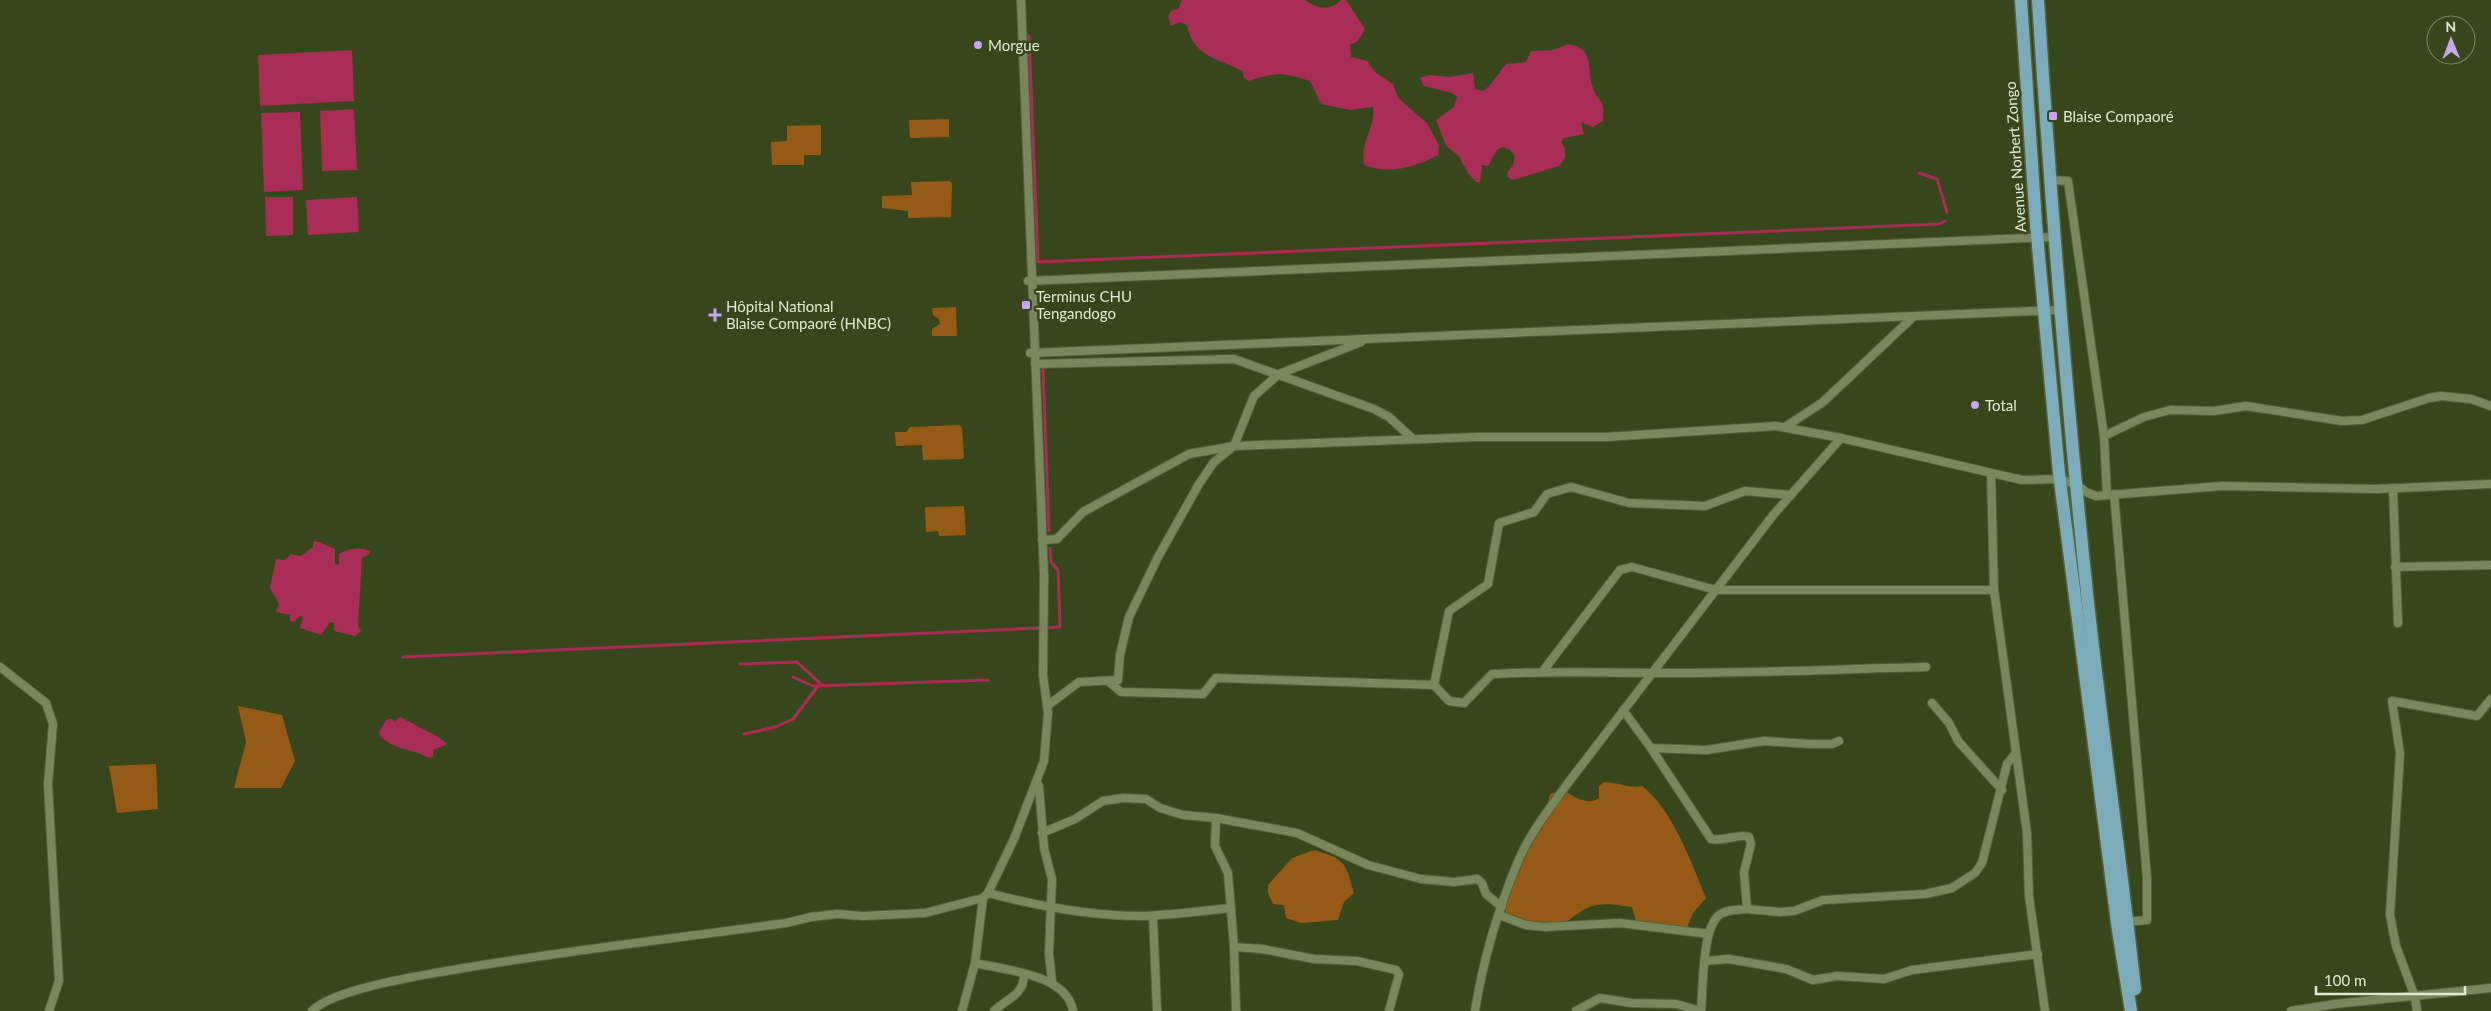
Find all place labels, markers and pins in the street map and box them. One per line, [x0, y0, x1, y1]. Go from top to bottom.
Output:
place label: Morgue [988, 36, 1040, 54]
marker: Morgue [972, 39, 984, 51]
place label: Blaise Compaoré [2063, 107, 2174, 125]
marker: Blaise Compaoré [2047, 110, 2059, 122]
place label: Terminus CHU Tengandogo [1036, 287, 1132, 322]
place label: Hôpital National Blaise Compaoré (HNBC) [726, 297, 891, 332]
marker: Terminus CHU Tengandogo [1020, 299, 1032, 311]
marker: Hôpital National Blaise Compaoré (HNBC) [708, 308, 722, 322]
place label: Total [1985, 396, 2017, 414]
marker: Total [1969, 399, 1981, 411]

